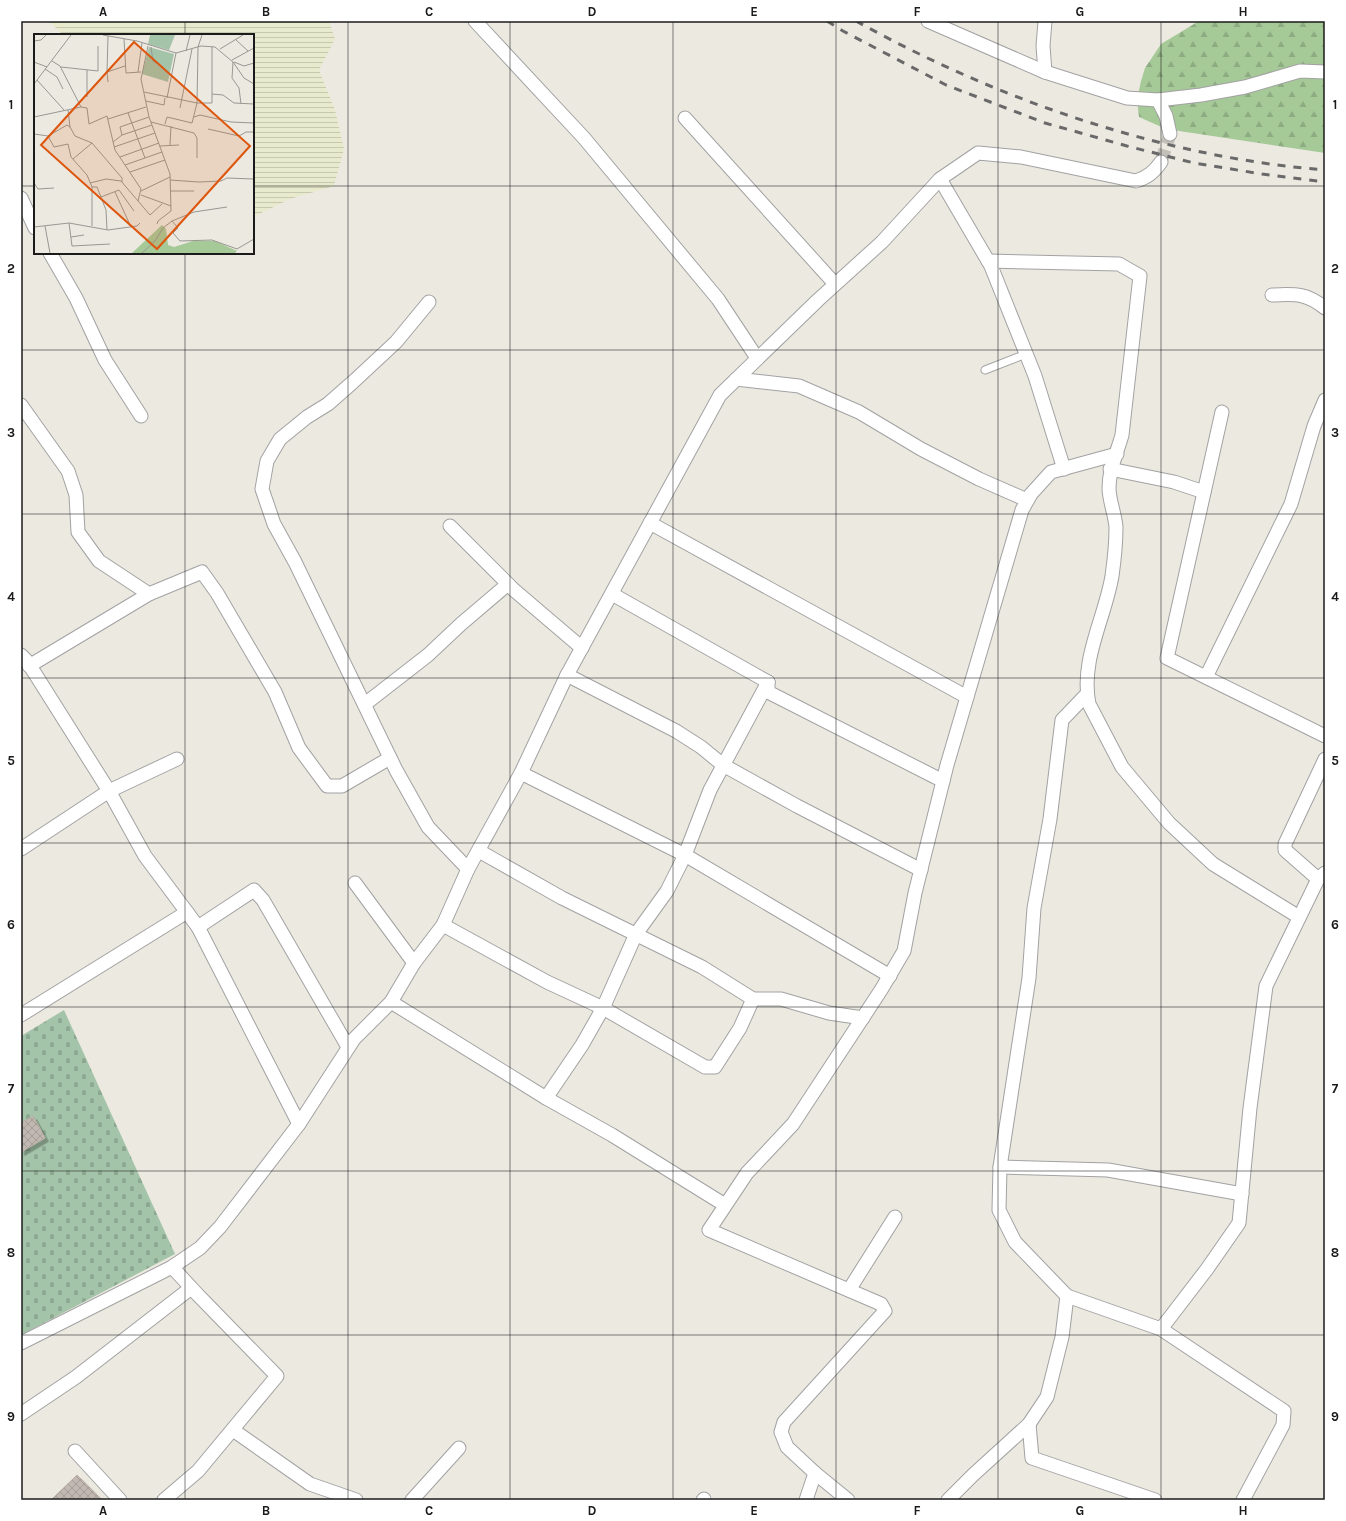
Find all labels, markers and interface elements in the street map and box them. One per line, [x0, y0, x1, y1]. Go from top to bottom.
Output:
text: A [99, 4, 107, 19]
text: B [262, 4, 270, 19]
text: C [425, 4, 433, 19]
text: D [588, 4, 597, 19]
text: E [750, 4, 758, 19]
text: F [913, 4, 921, 19]
text: G [1076, 4, 1084, 19]
text: H [1238, 4, 1248, 19]
inset map [34, 34, 254, 254]
text: 1 [9, 97, 13, 112]
text: 1 [1333, 97, 1337, 112]
text: 2 [7, 261, 15, 276]
text: 2 [1331, 261, 1339, 276]
text: 3 [7, 425, 15, 440]
text: 3 [1331, 425, 1339, 440]
text: 4 [7, 589, 15, 604]
text: 4 [1331, 589, 1339, 604]
text: 5 [7, 753, 15, 768]
text: 5 [1331, 753, 1339, 768]
text: 6 [7, 917, 15, 932]
text: 6 [1331, 917, 1339, 932]
text: 7 [8, 1081, 15, 1096]
text: 7 [1332, 1081, 1339, 1096]
text: 8 [7, 1245, 15, 1260]
text: 8 [1331, 1245, 1339, 1260]
text: 9 [7, 1409, 15, 1424]
text: 9 [1331, 1409, 1339, 1424]
text: A [99, 1503, 107, 1518]
text: B [262, 1503, 270, 1518]
text: C [425, 1503, 433, 1518]
text: D [588, 1503, 597, 1518]
text: E [750, 1503, 758, 1518]
text: F [913, 1503, 921, 1518]
text: G [1076, 1503, 1084, 1518]
text: H [1238, 1503, 1248, 1518]

